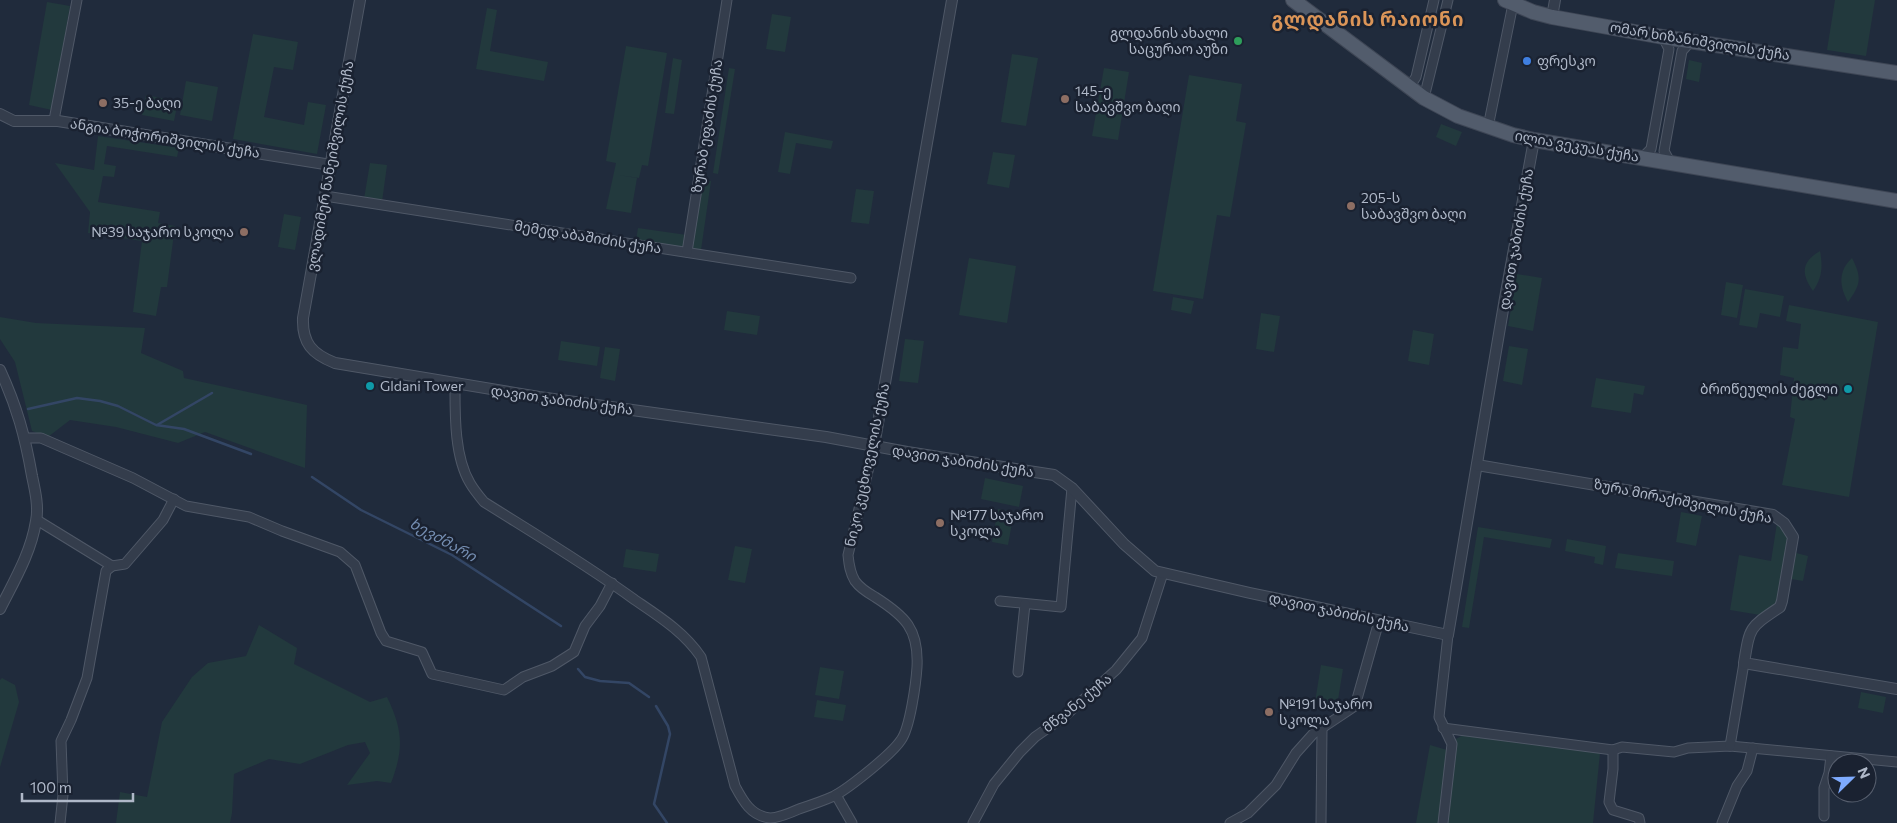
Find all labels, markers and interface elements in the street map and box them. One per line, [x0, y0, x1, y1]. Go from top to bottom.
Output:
district label: გლდანის რაიონი [1272, 7, 1464, 32]
street label: ომარ ხიზანიშვილის ქუჩა [1609, 18, 1791, 64]
place label: გლდანის ახალი საცურაო აუზი [1110, 24, 1228, 58]
marker: გლდანის ახალი საცურაო აუზი [1232, 35, 1244, 47]
place label: ფრესკო [1537, 52, 1596, 70]
marker: ფრესკო [1521, 55, 1533, 67]
street label: ზურაბ ეფაძის ქუჩა [688, 58, 726, 194]
street label: ვლადიმერ ნანეიშვილის ქუჩა [303, 59, 357, 273]
place label: 145-ე საბავშვო ბაღი [1075, 82, 1181, 116]
marker: 145-ე საბავშვო ბაღი [1059, 93, 1071, 105]
place label: 35-ე ბაღი [113, 94, 181, 112]
marker: 35-ე ბაღი [97, 97, 109, 109]
street label: ანგია ბოჭორიშვილის ქუჩა [69, 114, 261, 162]
street label: ილია ვეკუას ქუჩა [1513, 126, 1641, 166]
street label: დავით ჯაბიძის ქუჩა [1495, 167, 1537, 311]
place label: 205-ს საბავშვო ბაღი [1361, 189, 1467, 223]
marker: 205-ს საბავშვო ბაღი [1345, 200, 1357, 212]
street label: მემედ აბაშიძის ქუჩა [513, 216, 663, 258]
place label: №39 საჯარო სკოლა [91, 223, 234, 241]
marker: №39 საჯარო სკოლა [238, 226, 250, 238]
place label: Gldani Tower [380, 377, 464, 394]
marker: Gldani Tower [364, 380, 376, 392]
place label: ბროწეულის ძეგლი [1700, 380, 1838, 398]
street label: დავით ჯაბიძის ქუჩა [490, 381, 634, 419]
street label: ნიკო კეცხოველის ქუჩა [841, 382, 893, 548]
marker: ბროწეულის ძეგლი [1842, 383, 1854, 395]
street label: დავით ჯაბიძის ქუჩა [891, 441, 1035, 481]
street label: ზურა მირაქიშვილის ქუჩა [1592, 475, 1774, 527]
place label: №177 საჯარო სკოლა [950, 506, 1044, 540]
water label: ხევძმარი [407, 513, 481, 566]
marker: №177 საჯარო სკოლა [934, 517, 946, 529]
street label: დავით ჯაბიძის ქუჩა [1267, 588, 1411, 636]
street label: მწვანე ქუჩა [1039, 670, 1115, 736]
place label: №191 საჯარო სკოლა [1279, 695, 1372, 729]
marker: №191 საჯარო სკოლა [1263, 706, 1275, 718]
north arrow [1827, 753, 1877, 803]
text: N [1855, 765, 1874, 781]
scale bar [22, 770, 134, 802]
text: 100 m [30, 778, 72, 796]

